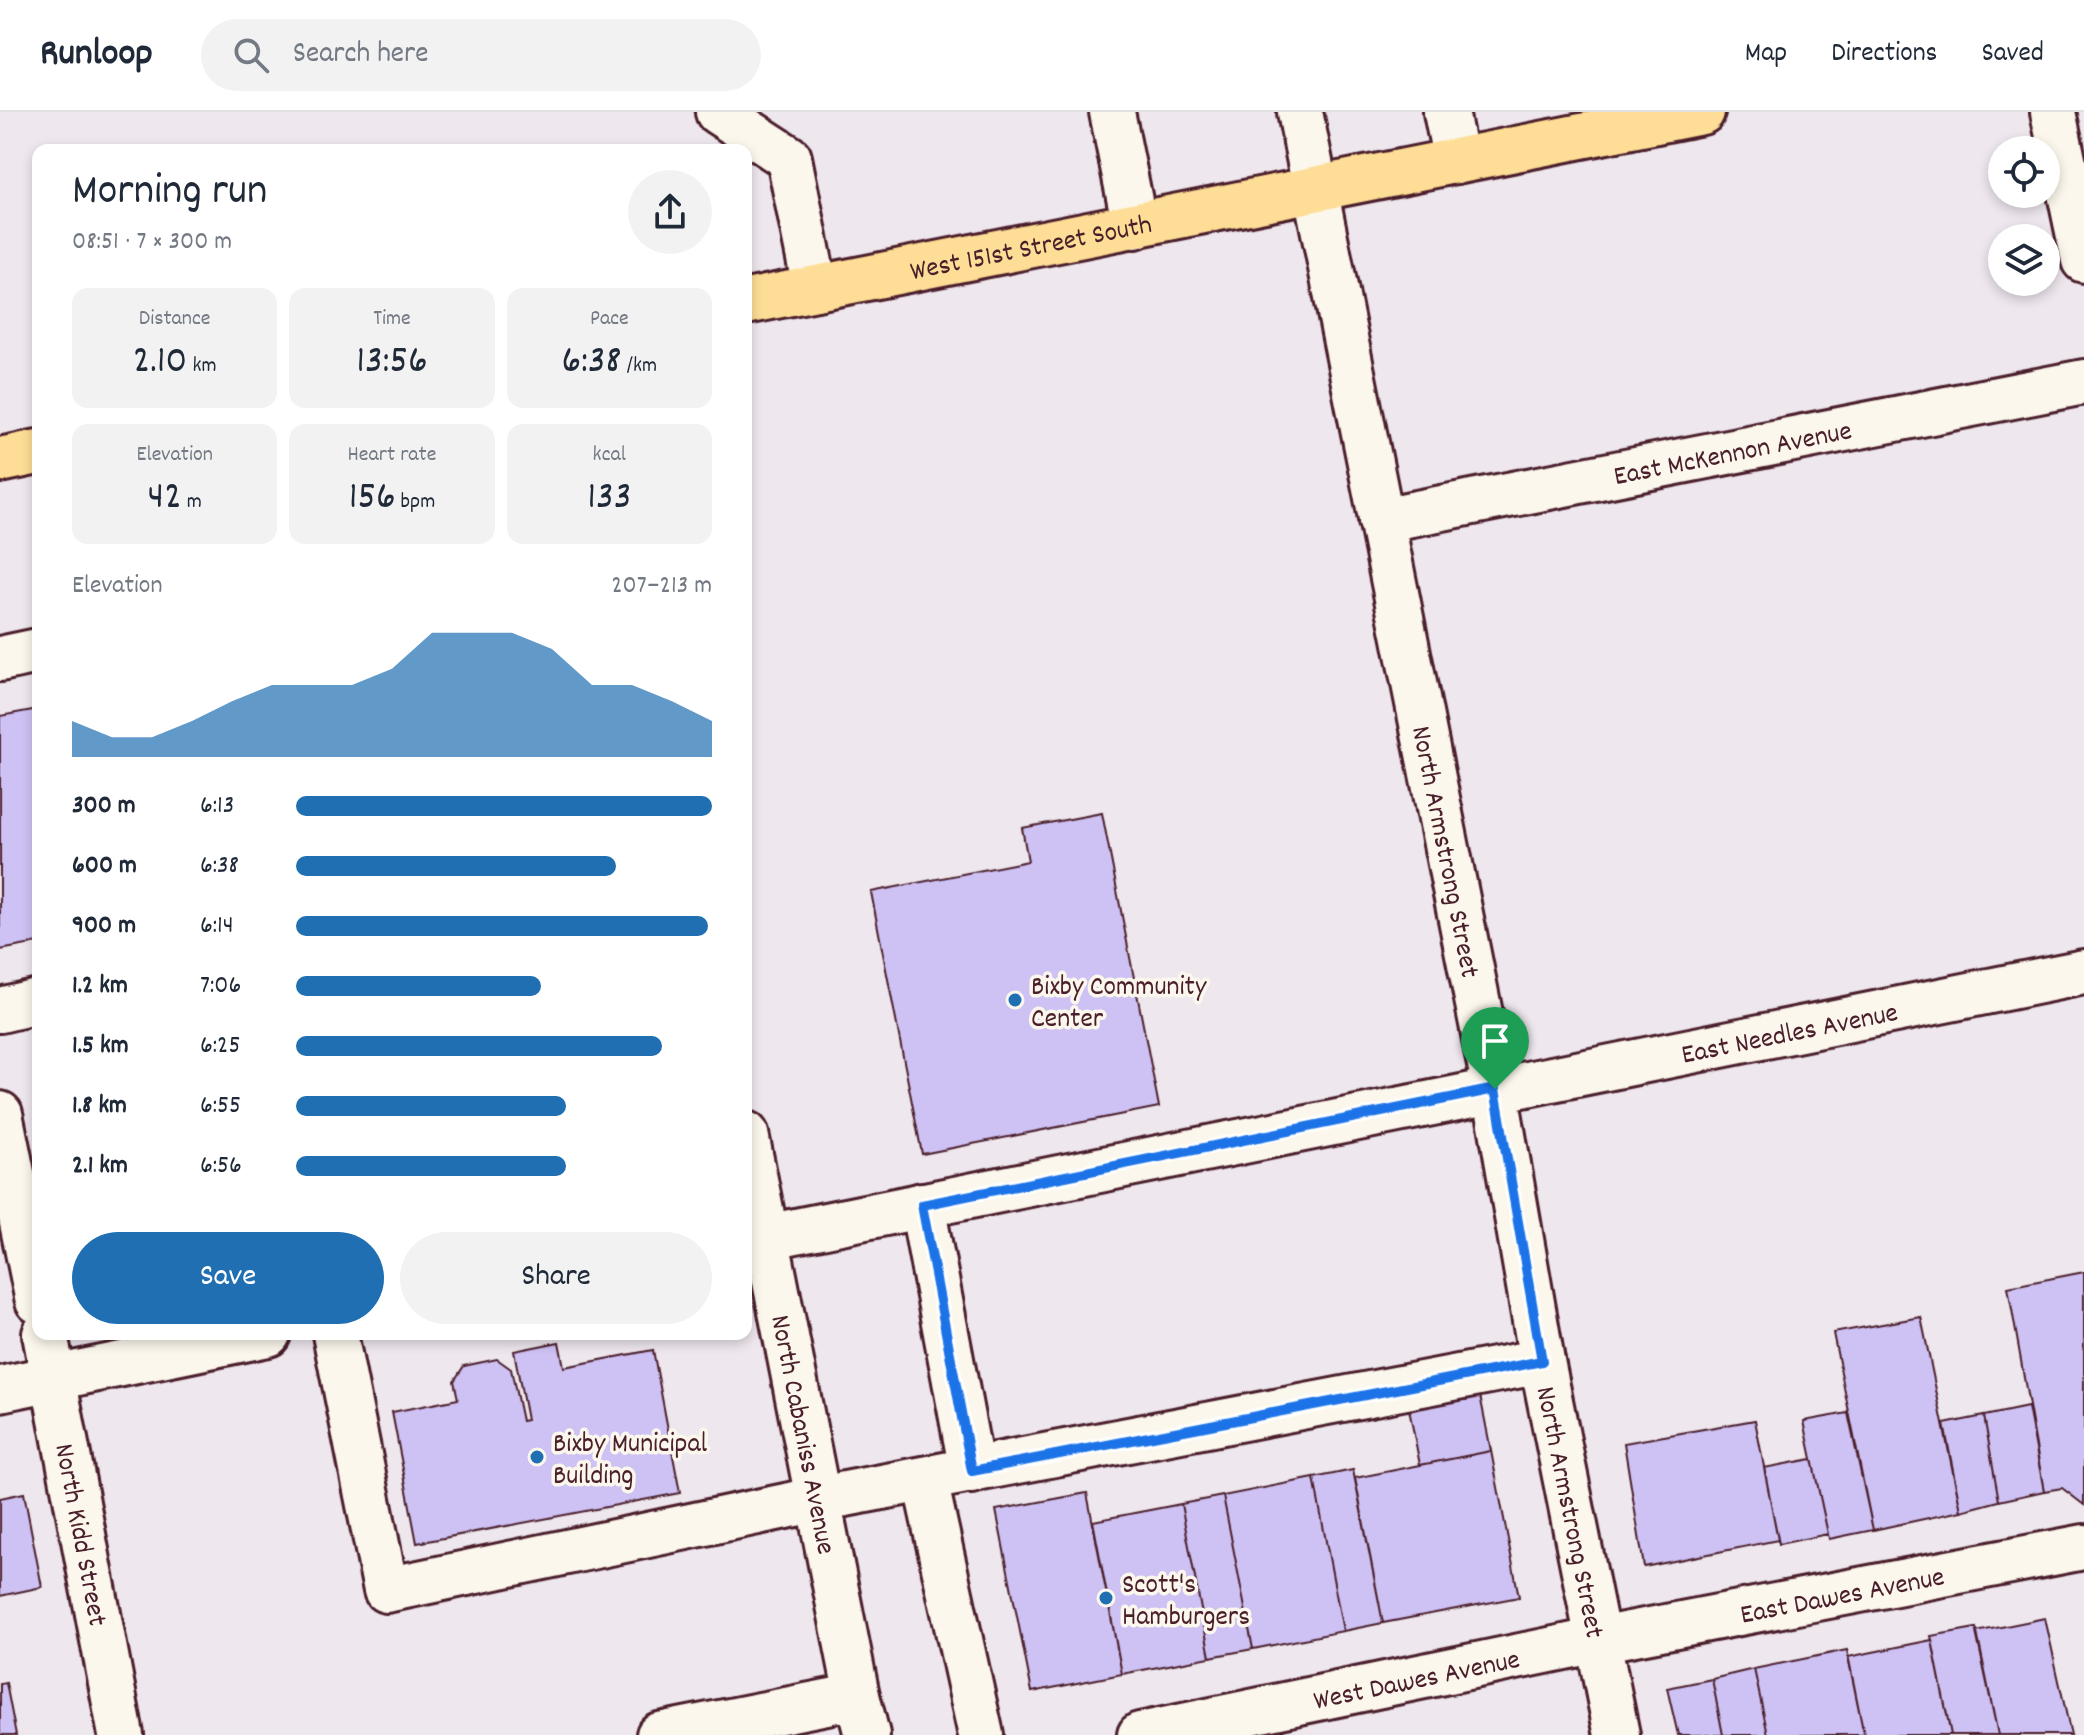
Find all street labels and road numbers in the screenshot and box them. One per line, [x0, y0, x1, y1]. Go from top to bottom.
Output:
street label: West 151st Street South [907, 207, 1156, 294]
street label: East McKennon Avenue [1611, 413, 1856, 499]
street label: North Armstrong Street [1398, 723, 1487, 982]
street label: East Needles Avenue [1678, 995, 1902, 1077]
street label: North Cabaniss Avenue [757, 1312, 844, 1558]
street label: North Armstrong Street [1523, 1383, 1612, 1642]
street label: North Kidd Street [41, 1441, 115, 1630]
street label: East Dawes Avenue [1737, 1559, 1948, 1637]
street label: West Dawes Avenue [1310, 1642, 1524, 1724]

